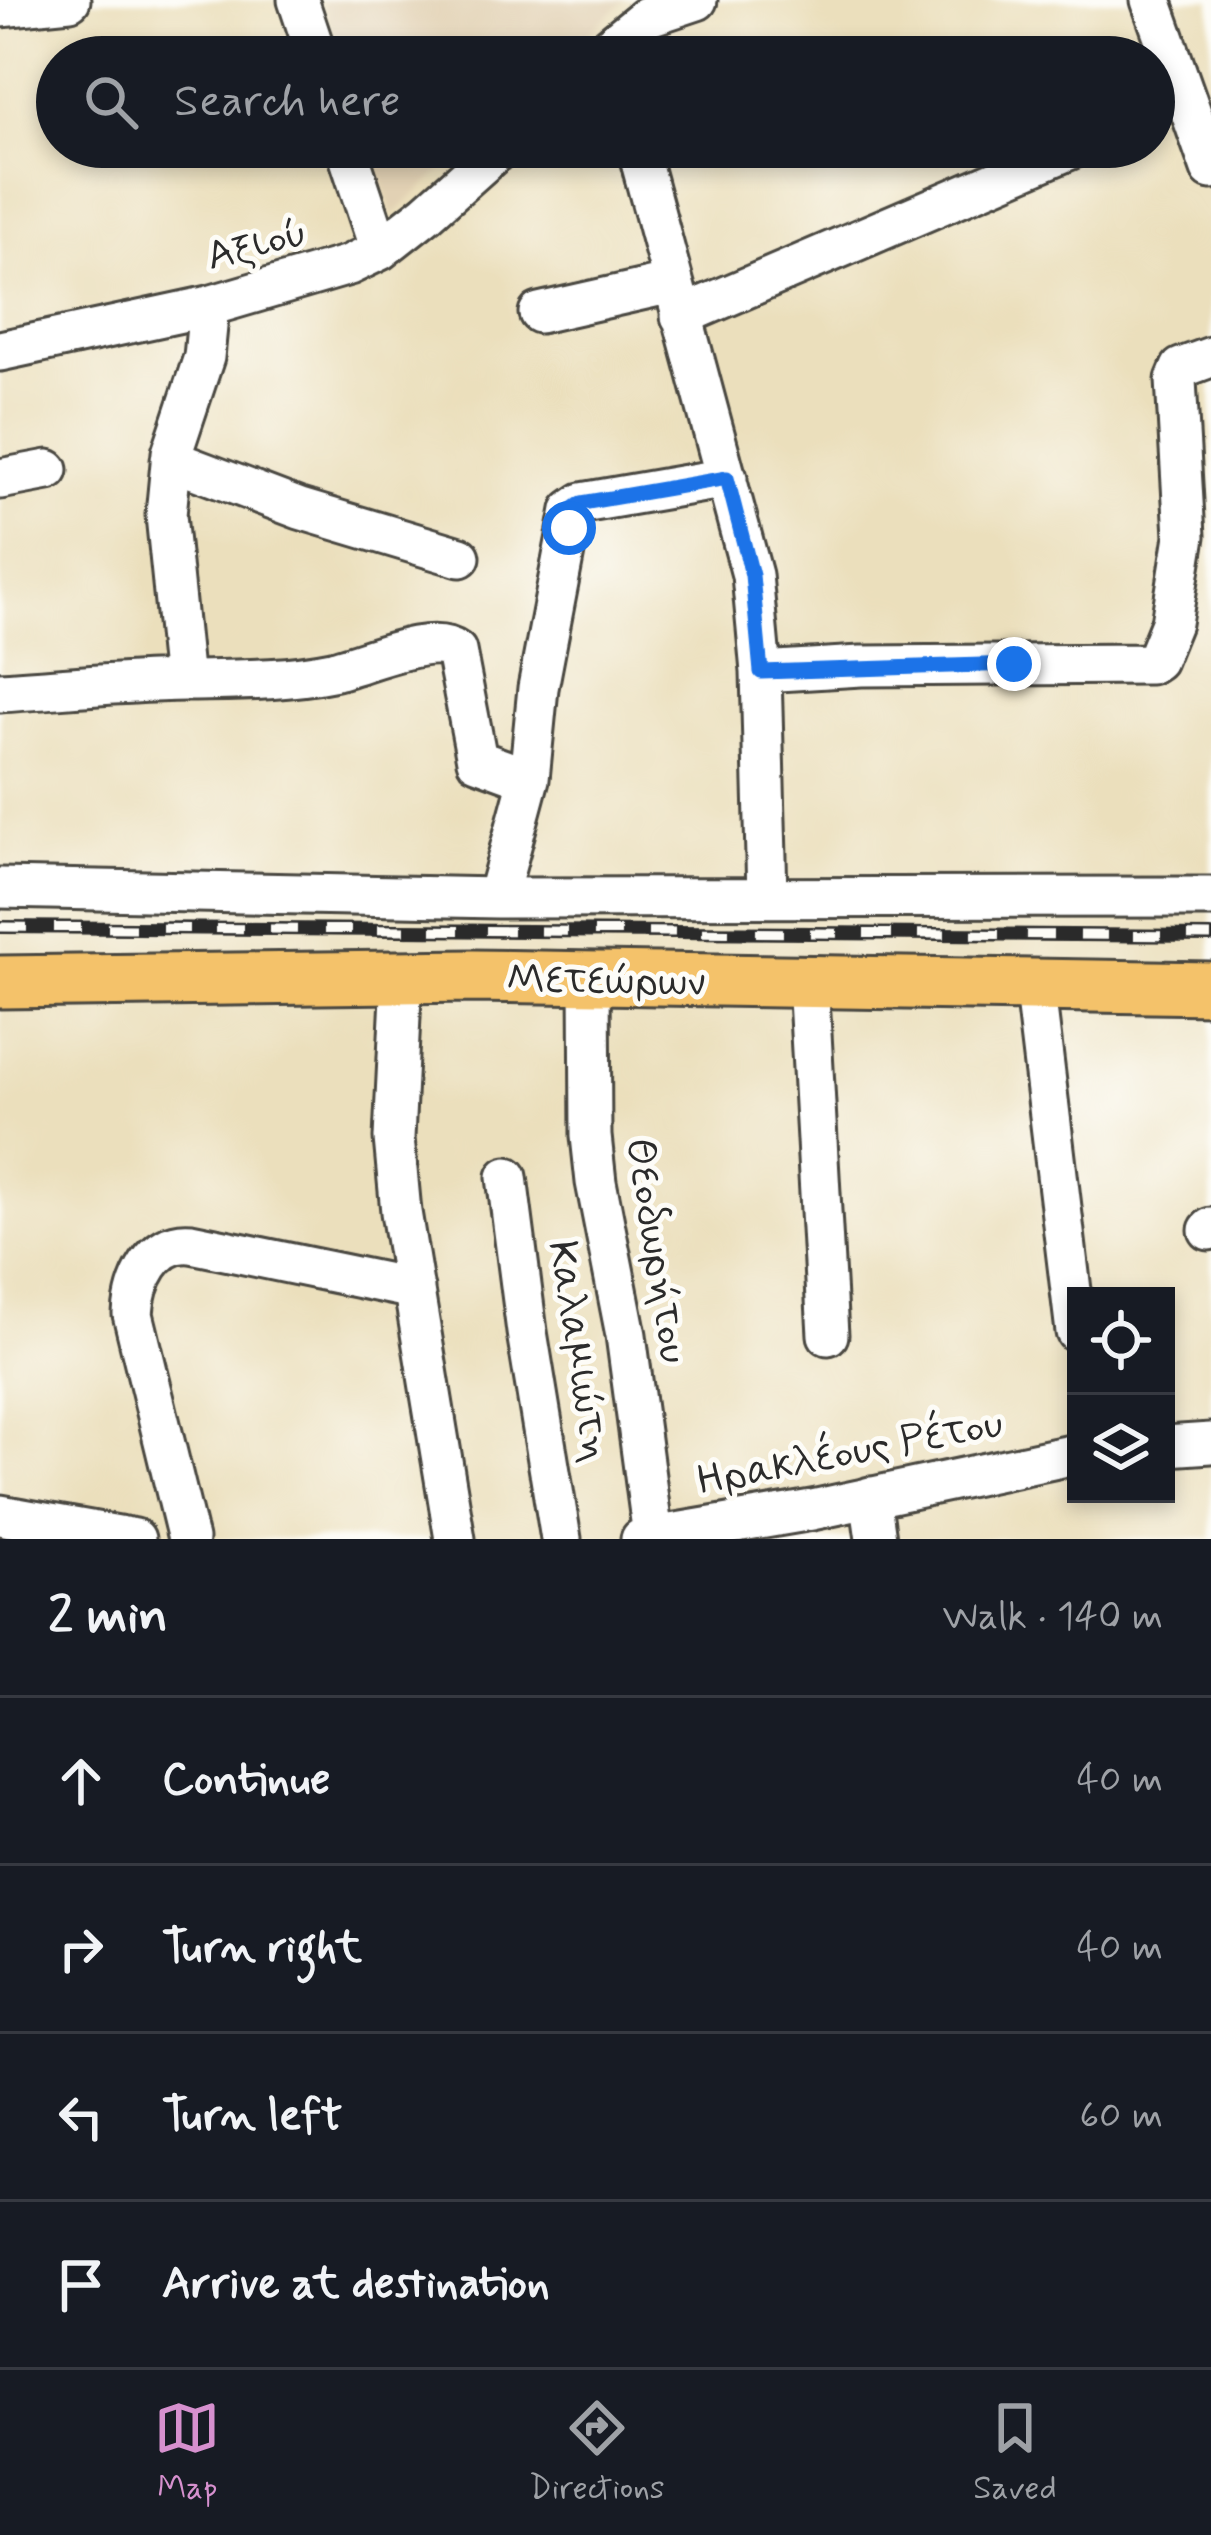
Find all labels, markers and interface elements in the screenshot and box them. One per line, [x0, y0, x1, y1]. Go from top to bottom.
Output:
search box [36, 36, 1175, 168]
icon: search [78, 69, 144, 135]
text: Search here [174, 73, 401, 132]
street label: Αξιού [200, 206, 313, 285]
route start [542, 501, 596, 555]
route end [987, 637, 1041, 691]
street label: Μετεώρων [506, 952, 706, 1011]
street label: Θεοδωρήτου [611, 1134, 701, 1367]
street label: Καλαμιώτη [533, 1237, 622, 1466]
map controls [1067, 1287, 1175, 1503]
button: locate [1067, 1287, 1175, 1395]
button: layers [1067, 1395, 1175, 1503]
street label: Ηρακλέους Ρέτου [691, 1396, 1008, 1510]
text: 2 min [48, 1584, 168, 1650]
text: Walk · 140 m [943, 1592, 1163, 1643]
icon: ahead [48, 1748, 114, 1814]
text: Continue [162, 1751, 330, 1810]
text: 40 m [1076, 1755, 1163, 1806]
icon: right [48, 1916, 114, 1982]
text: Turn right [162, 1919, 362, 1978]
text: 40 m [1076, 1923, 1163, 1974]
icon: left [48, 2084, 114, 2150]
text: Turn left [162, 2087, 342, 2146]
text: 60 m [1079, 2091, 1163, 2142]
icon: arrive [48, 2252, 114, 2318]
text: Arrive at destination [162, 2255, 550, 2314]
tab: Map [154, 2395, 220, 2511]
tab: Directions [529, 2395, 665, 2511]
tab: Saved [973, 2395, 1057, 2511]

